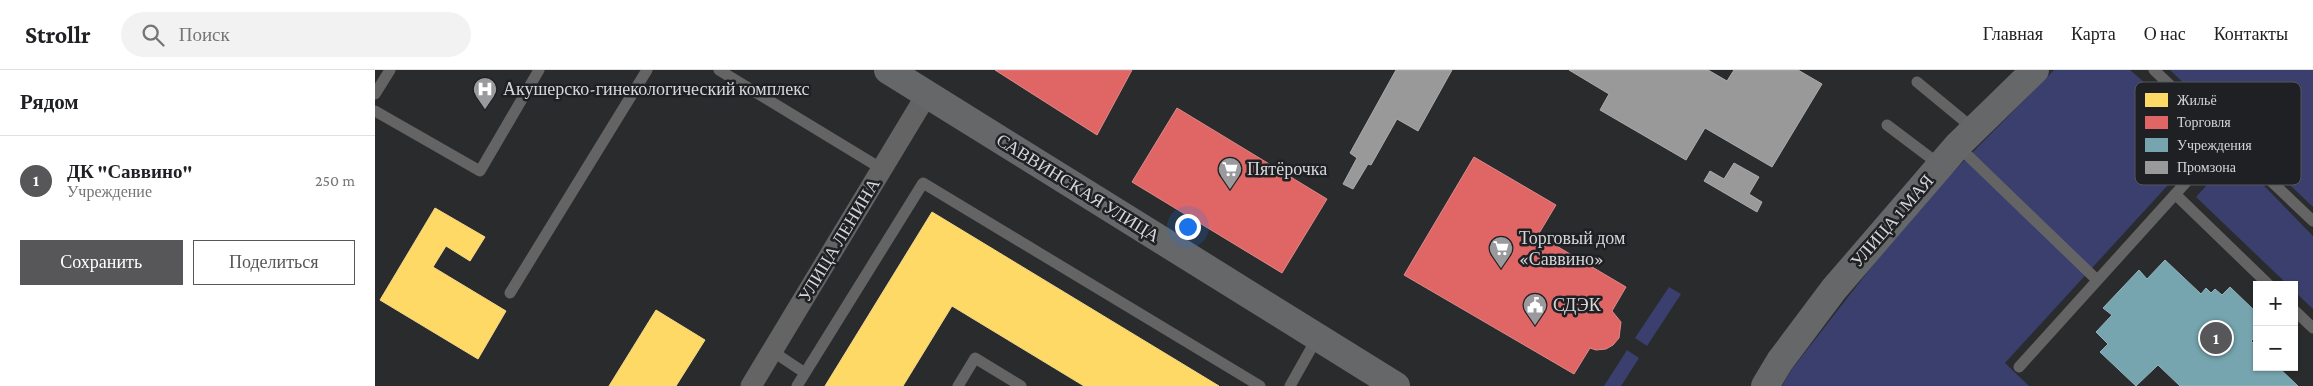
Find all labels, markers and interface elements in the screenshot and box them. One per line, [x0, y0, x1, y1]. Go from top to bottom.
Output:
search box [121, 12, 471, 57]
text: Strollr [25, 21, 91, 48]
icon: search [139, 21, 167, 49]
text: Поиск [179, 24, 230, 45]
text: Главная [1983, 24, 2043, 44]
text: Карта [2071, 24, 2116, 44]
text: О нас [2144, 24, 2186, 44]
text: Контакты [2214, 24, 2288, 44]
hospital icon: Акушерско-гинекологический комплекс [472, 76, 498, 110]
place label: Акушерско-гинекологический комплекс [503, 79, 810, 99]
legend [2135, 82, 2301, 185]
text: Рядом [20, 90, 79, 114]
text: Жильё [2177, 92, 2217, 108]
text: Торговля [2177, 114, 2231, 130]
street label: САВВИНСКАЯ УЛИЦА [993, 130, 1163, 246]
text: Учреждения [2177, 137, 2252, 153]
supermarket icon: Пятёрочка [1217, 156, 1243, 190]
place label: Пятёрочка [1247, 159, 1327, 179]
text: Промзона [2177, 159, 2237, 175]
text: ДК "Саввино" [67, 161, 192, 182]
street label: УЛИЦА 1 МАЯ [1847, 171, 1937, 271]
text: 1 [33, 172, 39, 189]
text: 250 m [315, 172, 355, 189]
street label: УЛИЦА ЛЕНИНА [794, 175, 884, 305]
text: Учреждение [67, 183, 152, 200]
your location [1175, 214, 1201, 240]
place label: Торговый дом «Саввино» [1519, 228, 1625, 269]
supermarket icon: Торговый дом «Саввино» [1488, 235, 1514, 269]
button: Сохранить [20, 240, 183, 285]
button: Поделиться [193, 240, 355, 285]
map controls [2253, 281, 2298, 371]
button: + [2253, 281, 2298, 326]
public building icon: СДЭК [1522, 292, 1548, 326]
place label: СДЭК [1553, 295, 1602, 315]
pin: 1 [2200, 319, 2232, 357]
button: − [2253, 326, 2298, 371]

